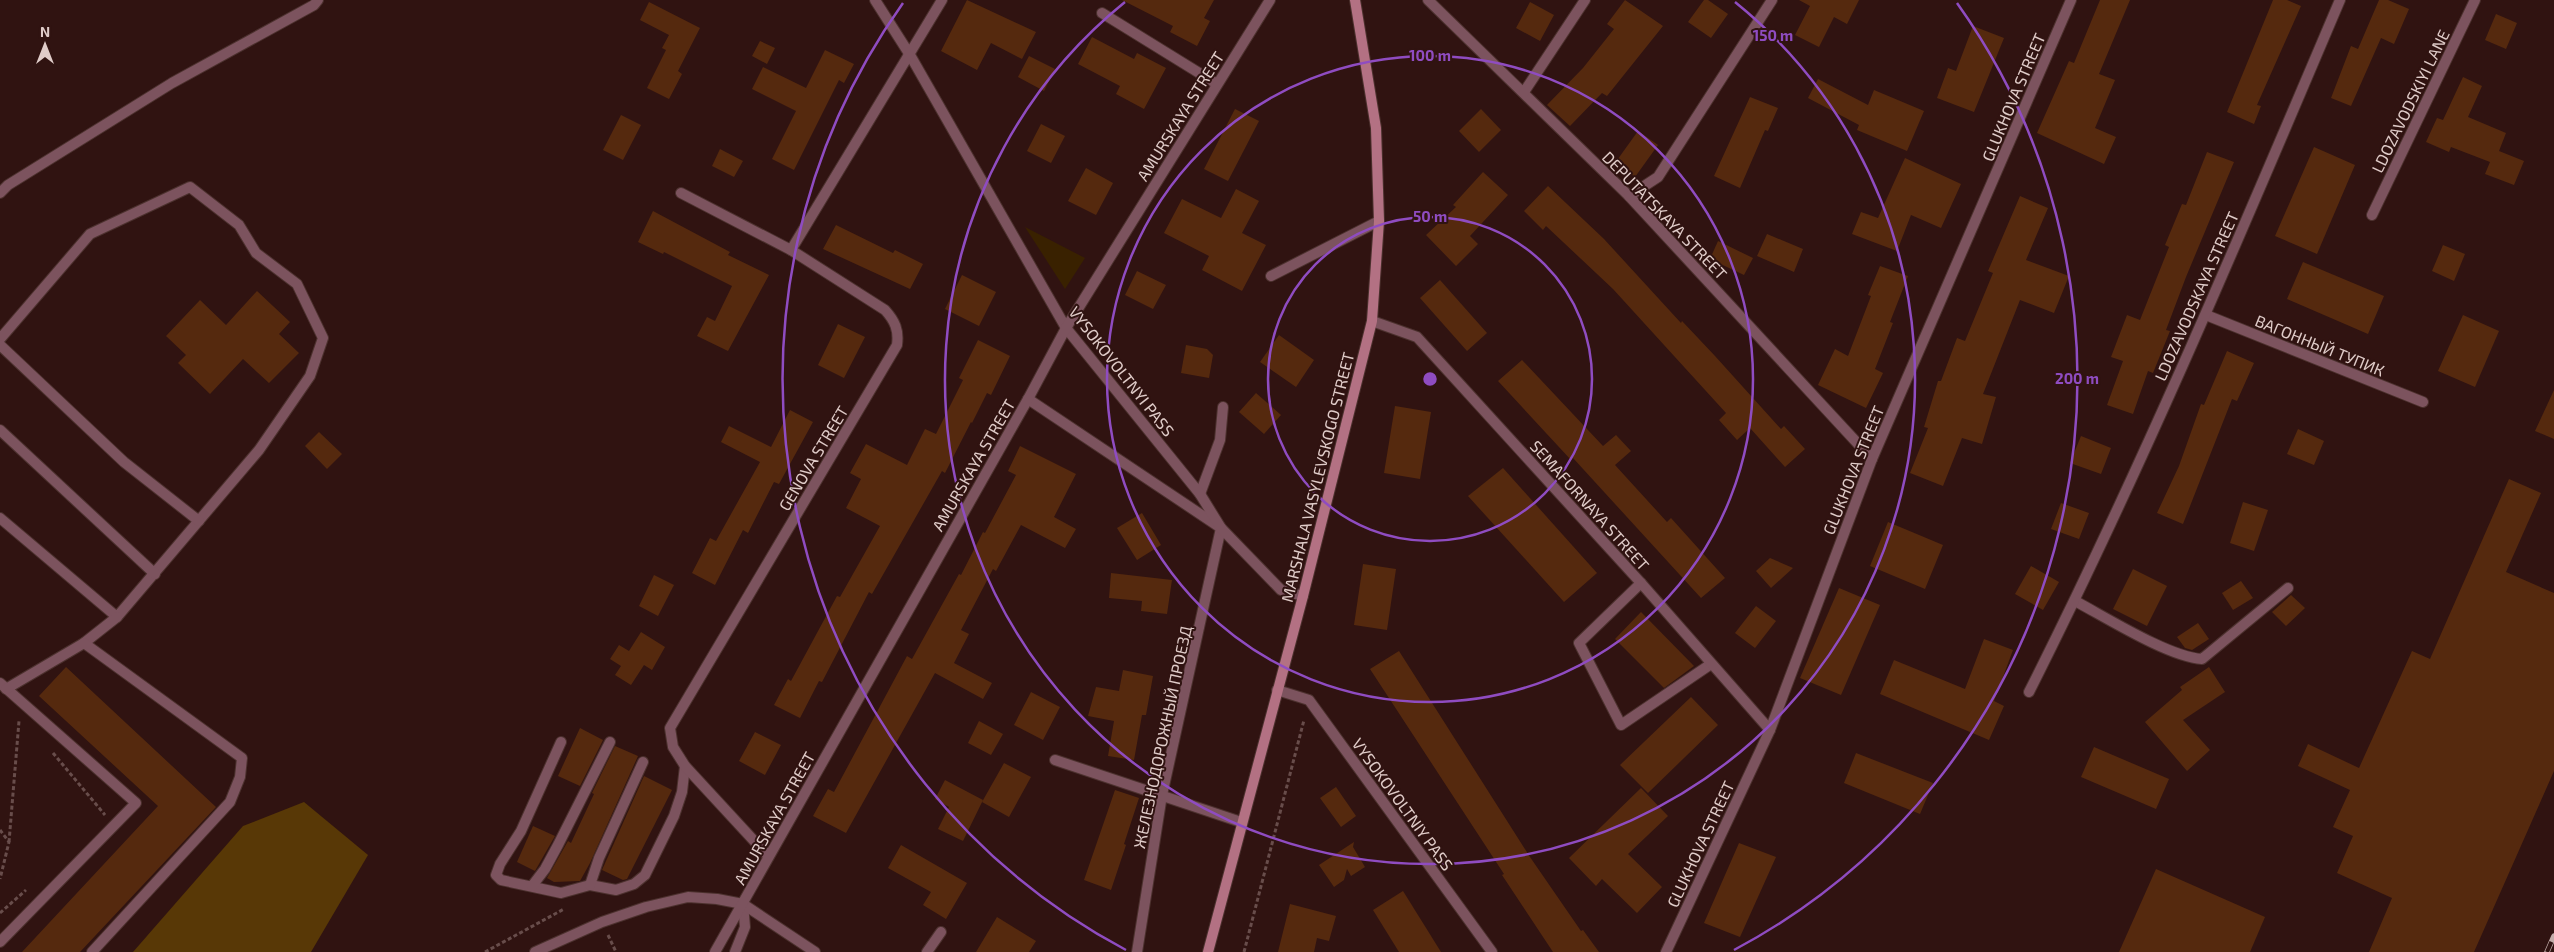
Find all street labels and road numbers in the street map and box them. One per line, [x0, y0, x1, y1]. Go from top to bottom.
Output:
street label: LDOZAVODSKIYI LANE [2367, 26, 2453, 176]
street label: GLUKHOVA STREET [1977, 30, 2049, 164]
street label: AMURSKAYA STREET [1133, 48, 1227, 184]
street label: DEPUTATSKAYA STREET [1599, 147, 1731, 283]
street label: LDOZAVODSKAYA STREET [2150, 208, 2242, 384]
street label: VYSOKOVOLTNYI PASS [1065, 302, 1179, 440]
street label: ВАГОННЫЙ ТУПИК [2253, 310, 2388, 380]
street label: MARSHALA VASYLEVSKOGO STREET [1277, 350, 1357, 604]
street label: AMURSKAYA STREET [928, 396, 1018, 534]
street label: GENOVA STREET [774, 402, 852, 514]
street label: GLUKHOVA STREET [1819, 403, 1887, 537]
street label: SEMAFORNAYA STREET [1527, 436, 1653, 574]
street label: ЖЕЛЕЗНОДОРОЖНЫЙ ПРОЕЗД [1129, 624, 1195, 850]
street label: VYSOKOVOLTNIY PASS [1349, 734, 1457, 874]
street label: AMURSKAYA STREET [730, 748, 818, 888]
street label: GLUKHOVA STREET [1662, 778, 1738, 910]

